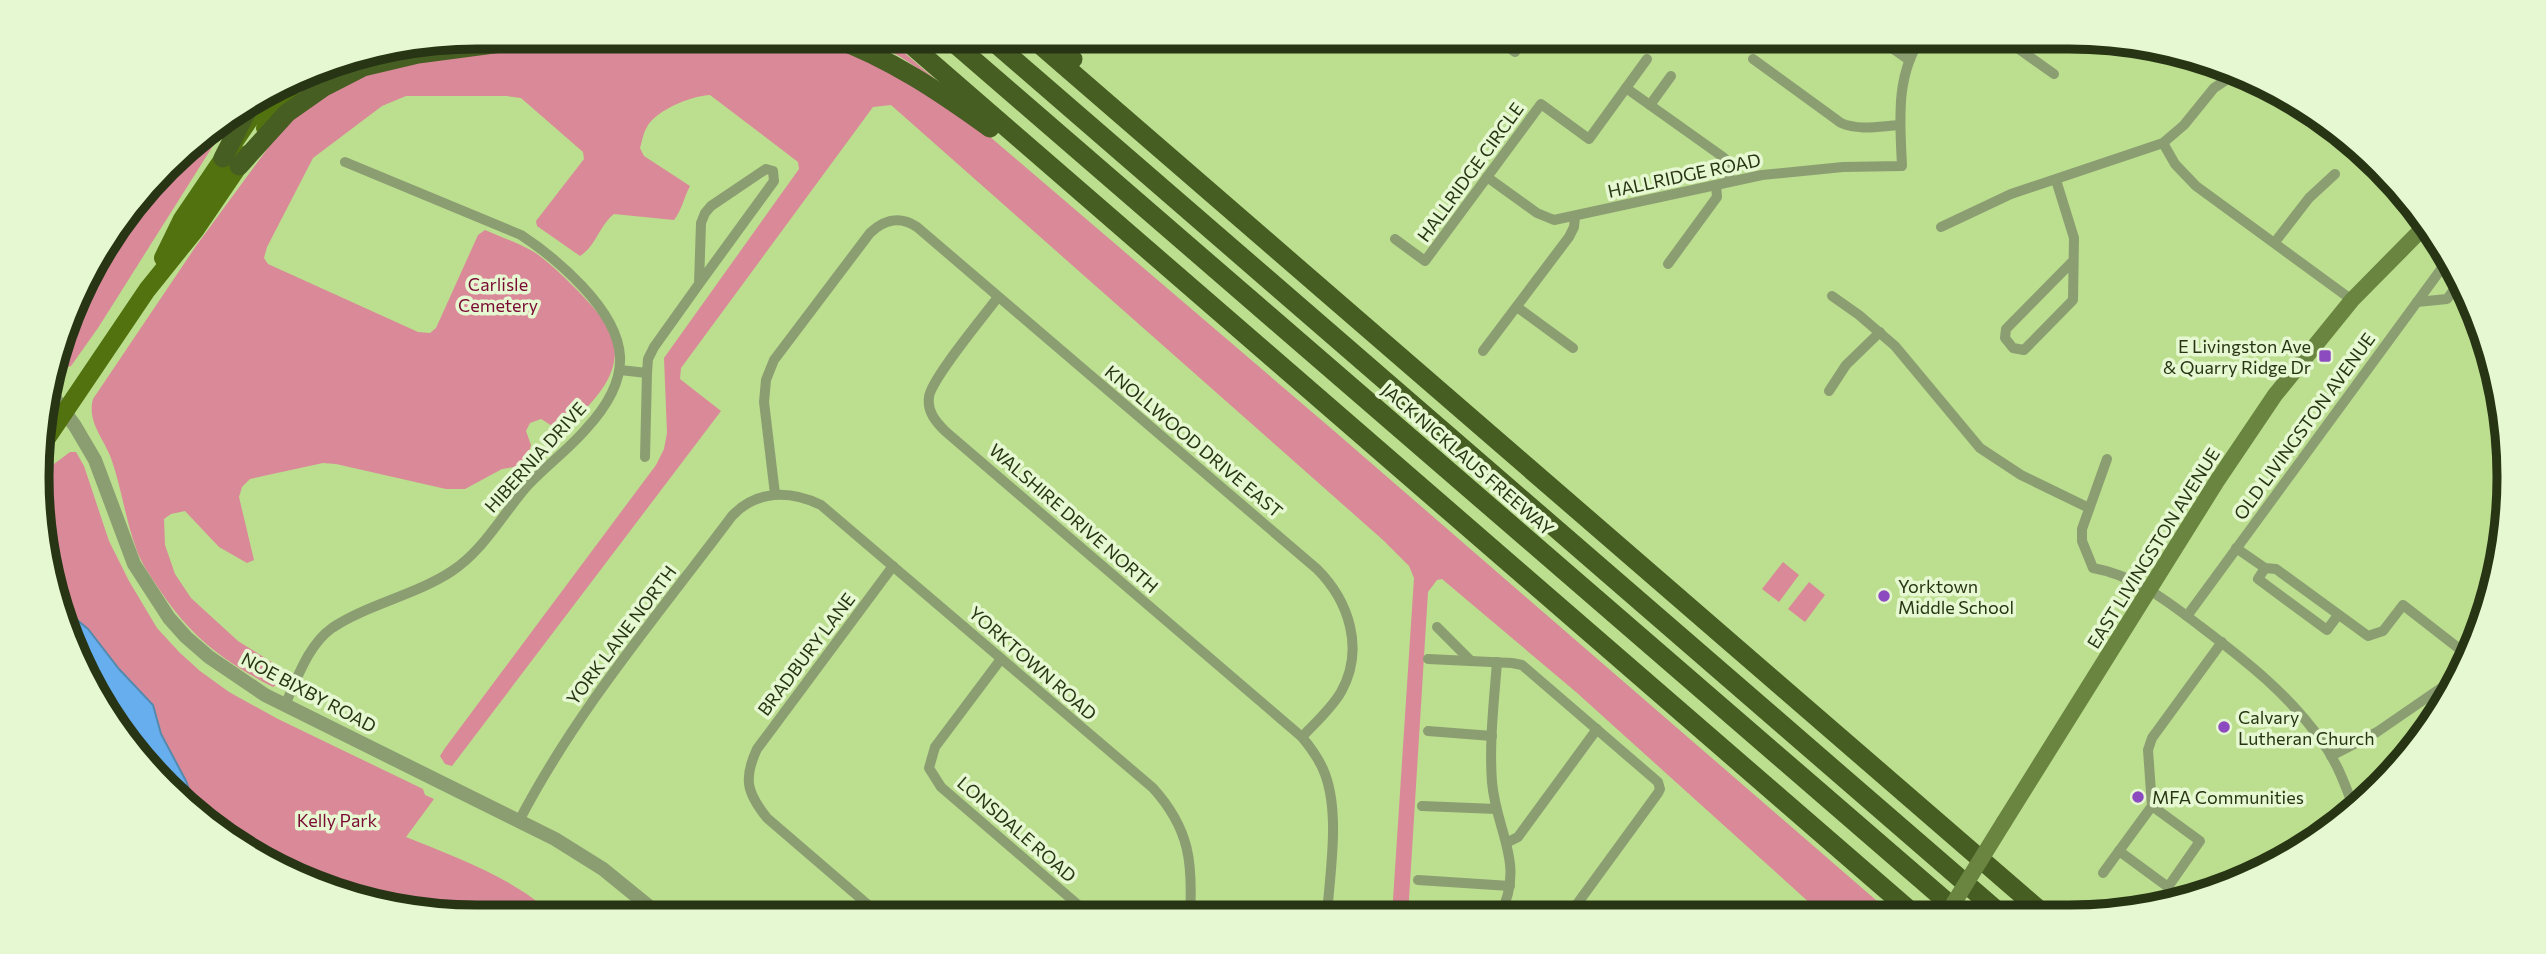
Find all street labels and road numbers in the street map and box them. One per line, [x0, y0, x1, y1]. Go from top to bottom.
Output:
street label: HALLRIDGE CIRCLE [1412, 98, 1528, 246]
street label: HALLRIDGE ROAD [1606, 148, 1762, 202]
street label: OLD LIVINGSTON AVENUE [2229, 328, 2379, 524]
street label: KNOLLWOOD DRIVE EAST [1101, 360, 1287, 522]
street label: JACK NICKLAUS FREEWAY [1377, 378, 1559, 540]
street label: HIBERNIA DRIVE [480, 397, 590, 517]
street label: WALSHIRE DRIVE NORTH [985, 439, 1163, 597]
street label: EAST LIVINGSTON AVENUE [2082, 444, 2224, 652]
street label: YORK LANE NORTH [561, 561, 681, 709]
street label: BRADBURY LANE [753, 588, 859, 720]
street label: YORKTOWN ROAD [965, 601, 1101, 725]
street label: NOE BIXBY ROAD [238, 647, 380, 737]
street label: LONSDALE ROAD [953, 771, 1081, 887]

